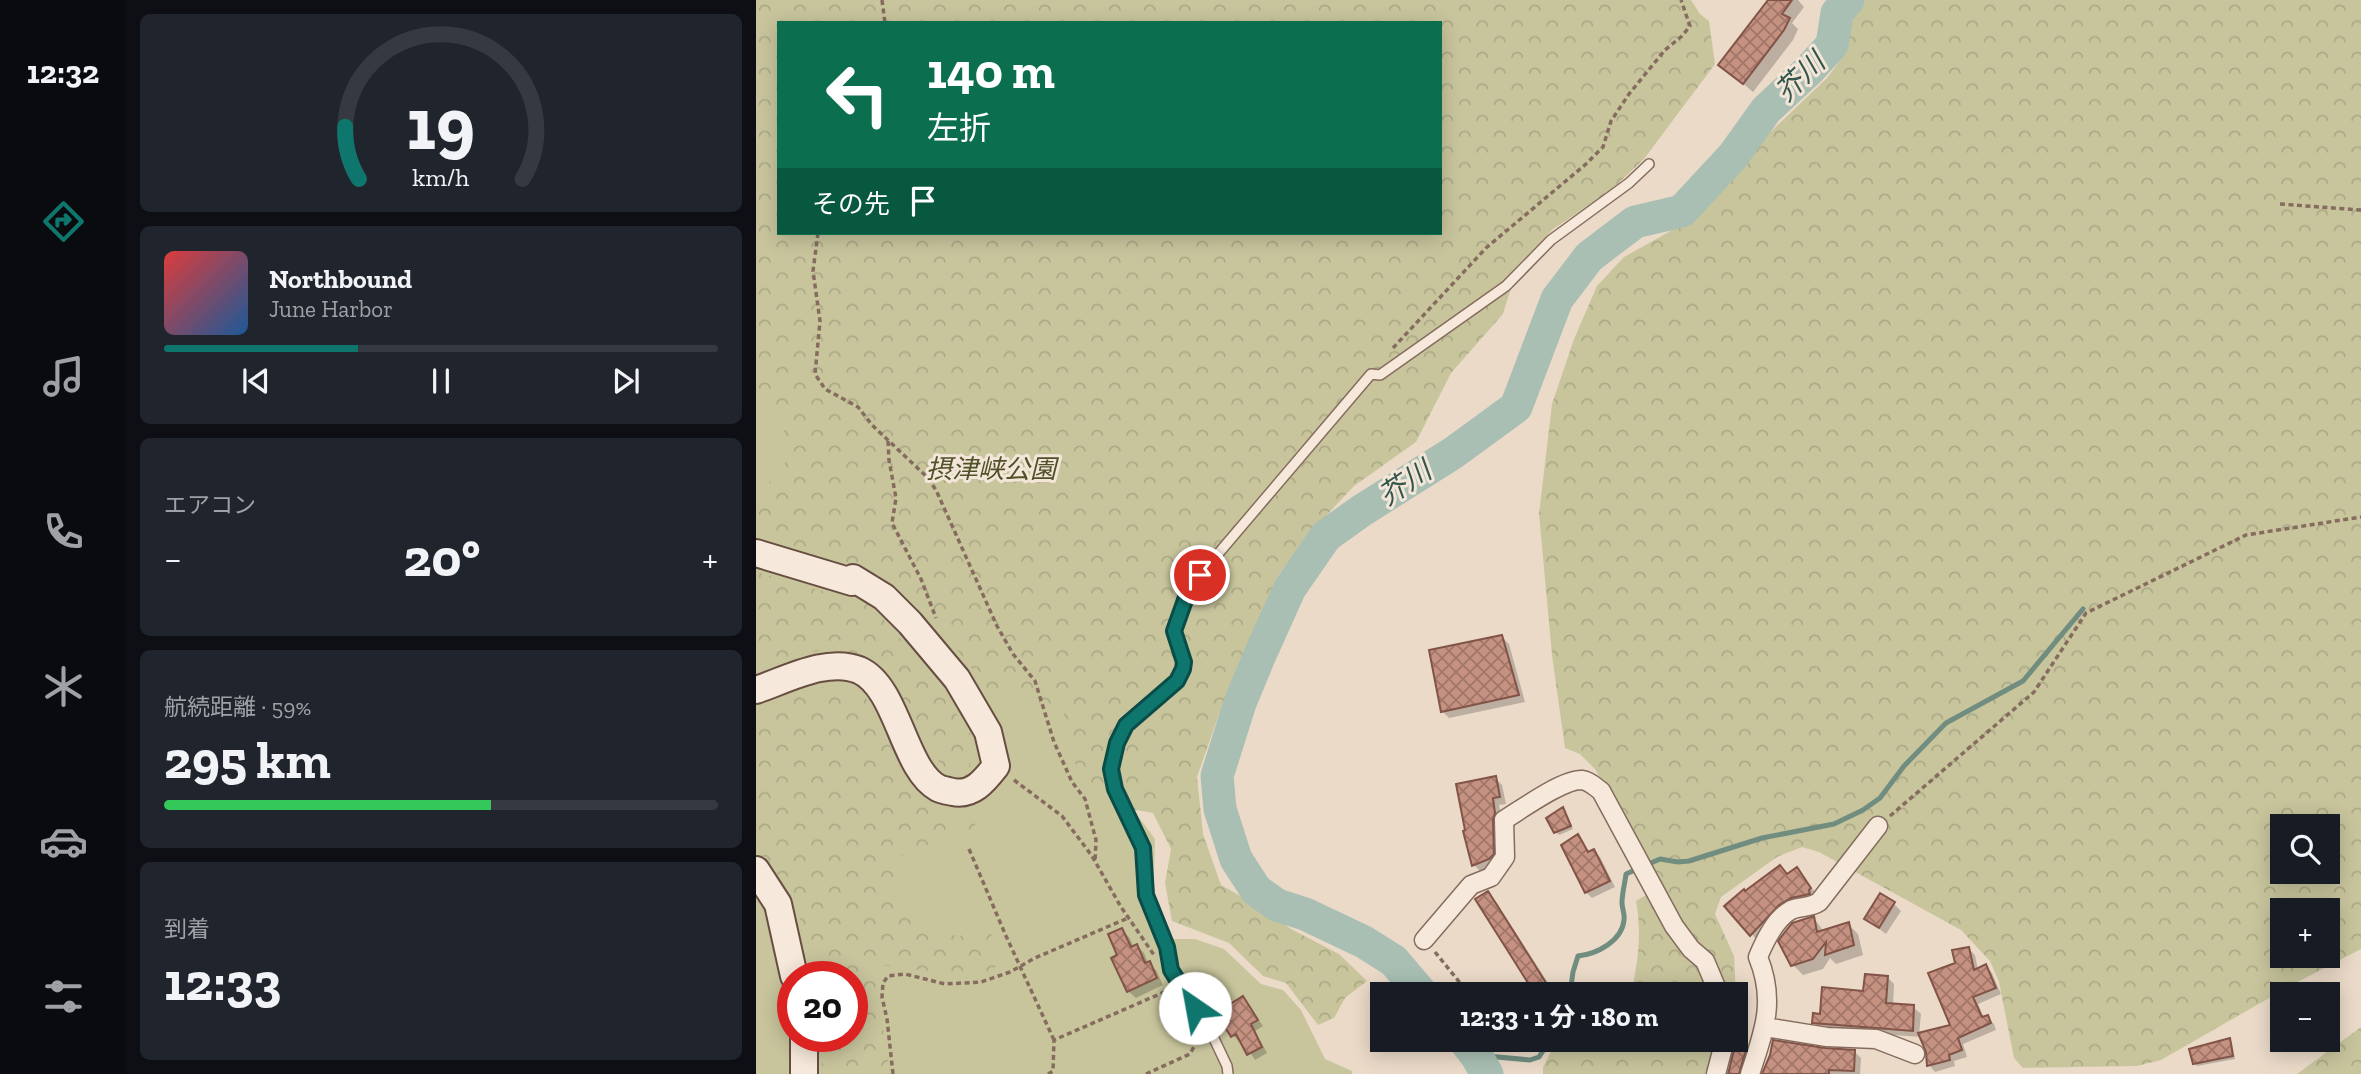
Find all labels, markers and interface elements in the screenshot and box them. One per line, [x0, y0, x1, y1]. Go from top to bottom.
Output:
text: 140 m [927, 42, 1055, 101]
water label: 芥川 [1768, 44, 1834, 108]
icon: left [812, 49, 903, 140]
text: 12:32 [27, 53, 99, 91]
text: 19 [407, 80, 475, 168]
text: 左折 [927, 109, 991, 147]
text: km/h [412, 162, 470, 192]
icon: arrive [904, 182, 942, 220]
text: その先 [812, 188, 890, 220]
icon: directions [39, 197, 88, 246]
text: Northbound [269, 263, 412, 295]
text: June Harbor [269, 295, 393, 323]
icon: music [39, 352, 88, 401]
icon: previous [237, 362, 275, 400]
icon: pause [422, 362, 460, 400]
icon: next [607, 362, 645, 400]
water label: 芥川 [1373, 452, 1440, 512]
park label: 摂津峡公園 [926, 453, 1060, 485]
text: エアコン [164, 491, 256, 519]
icon: phone [39, 507, 88, 556]
text: 20° [404, 527, 480, 589]
text: − [164, 536, 182, 582]
text: + [702, 536, 718, 582]
pin [1170, 545, 1230, 605]
icon: arrive [1181, 556, 1219, 594]
icon: climate [39, 662, 88, 711]
text: 航続距離 · 59% [164, 693, 311, 721]
text: 295 km [164, 729, 331, 791]
map controls [2270, 814, 2340, 1052]
button: search [2270, 814, 2340, 884]
icon: car [39, 817, 88, 866]
button: + [2270, 898, 2340, 968]
text: 到着 [164, 915, 210, 943]
text: 12:33 [164, 951, 281, 1013]
speed limit sign: 20 [777, 961, 868, 1052]
position arrow [1158, 971, 1232, 1045]
icon: filters [39, 972, 88, 1021]
button: − [2270, 982, 2340, 1052]
text: 12:33 · 1 分 · 180 m [1460, 1001, 1658, 1033]

